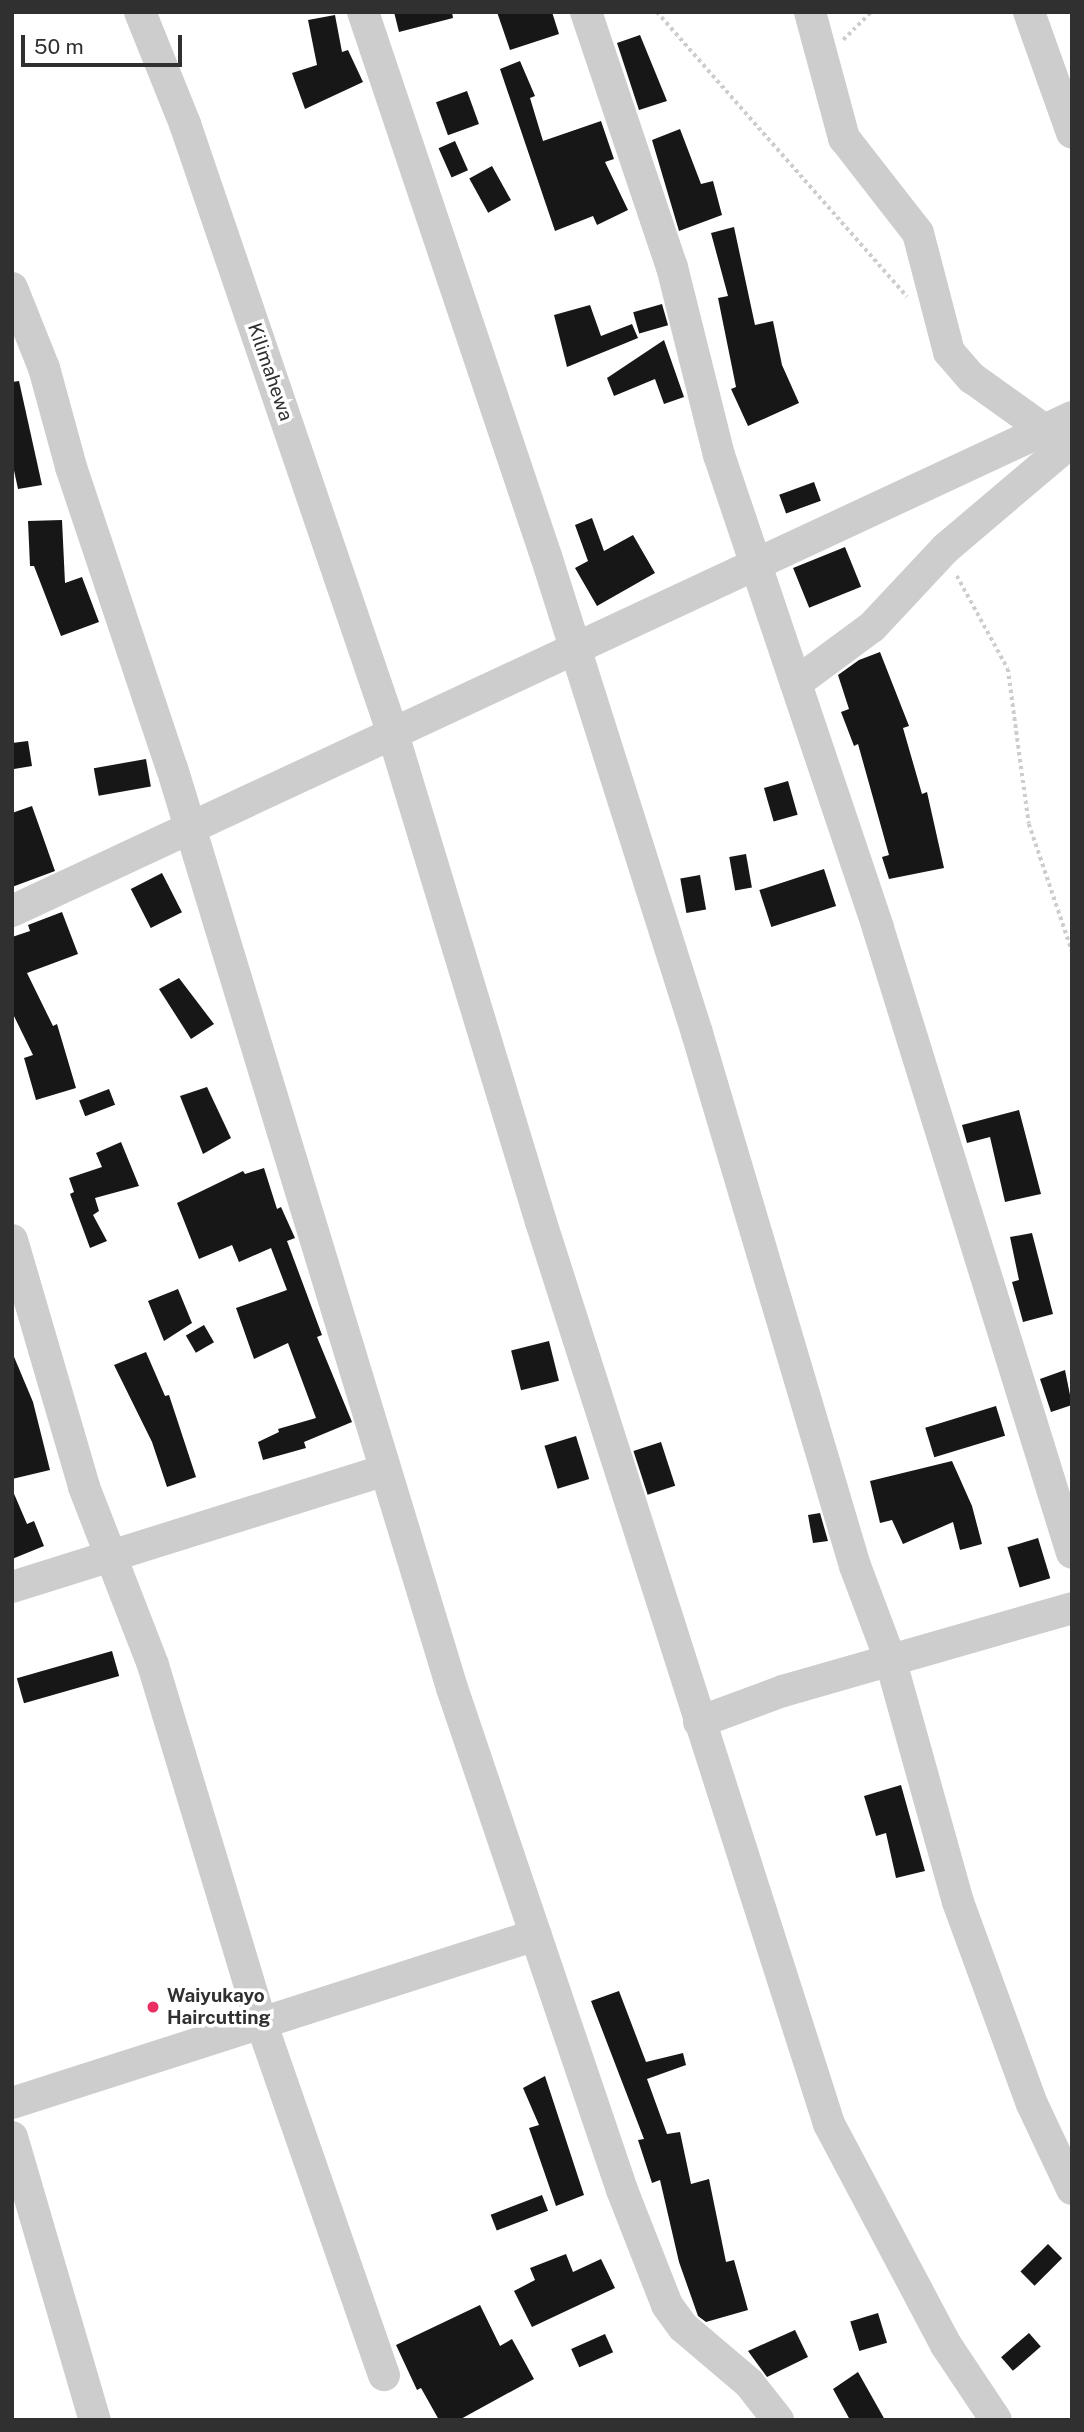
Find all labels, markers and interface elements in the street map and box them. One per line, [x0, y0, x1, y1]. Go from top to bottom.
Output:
scale bar [24, 21, 186, 65]
text: 50 m [34, 34, 84, 59]
street label: Kilimahewa [243, 320, 297, 424]
place label: Waiyukayo Haircutting [167, 1985, 270, 2029]
marker: Waiyukayo Haircutting [145, 1999, 161, 2015]

